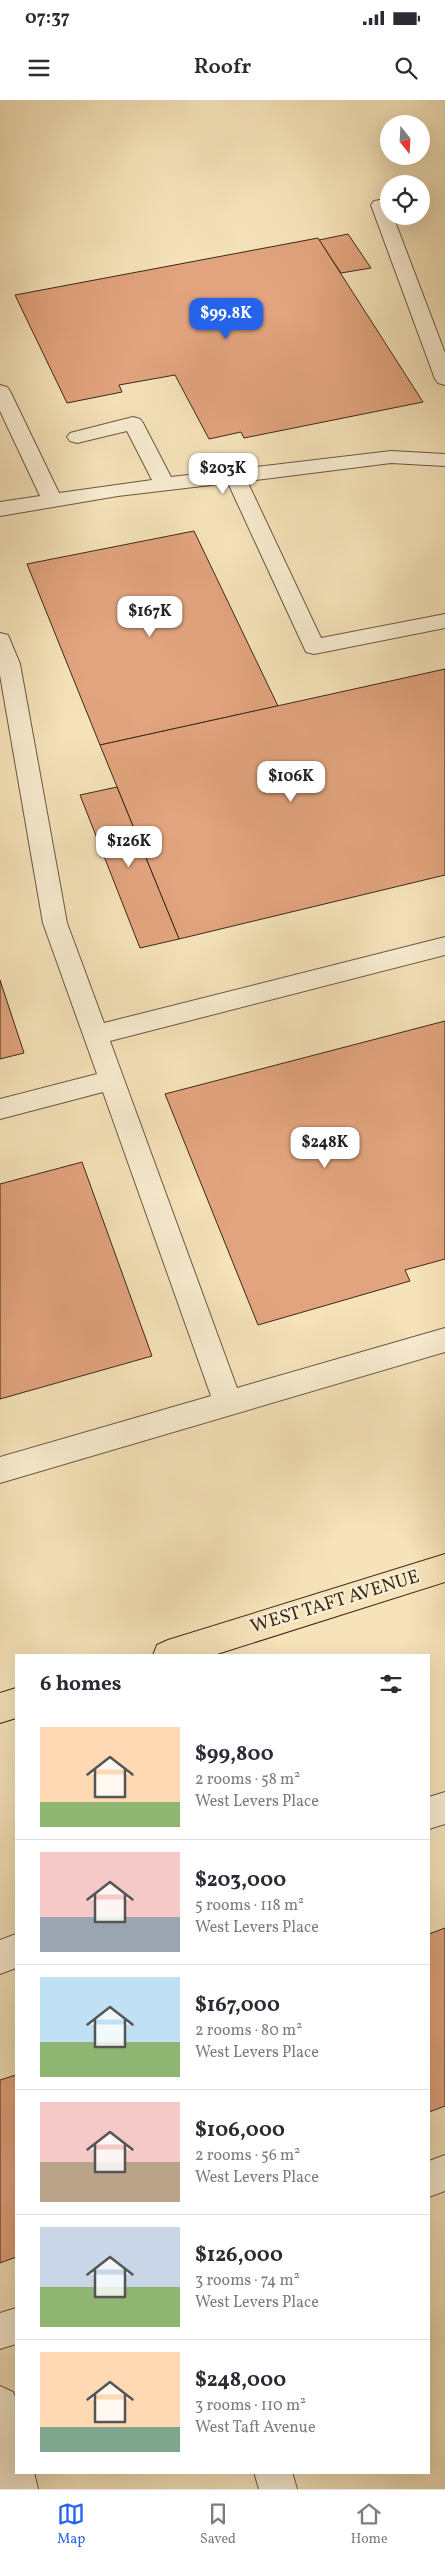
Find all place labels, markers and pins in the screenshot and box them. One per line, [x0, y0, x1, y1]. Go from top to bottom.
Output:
pin: $99.8K [185, 298, 267, 340]
pin: $203K [188, 452, 258, 495]
pin: $167K [115, 596, 185, 638]
pin: $106K [256, 760, 326, 803]
pin: $126K [94, 826, 164, 868]
pin: $248K [290, 1126, 360, 1169]

